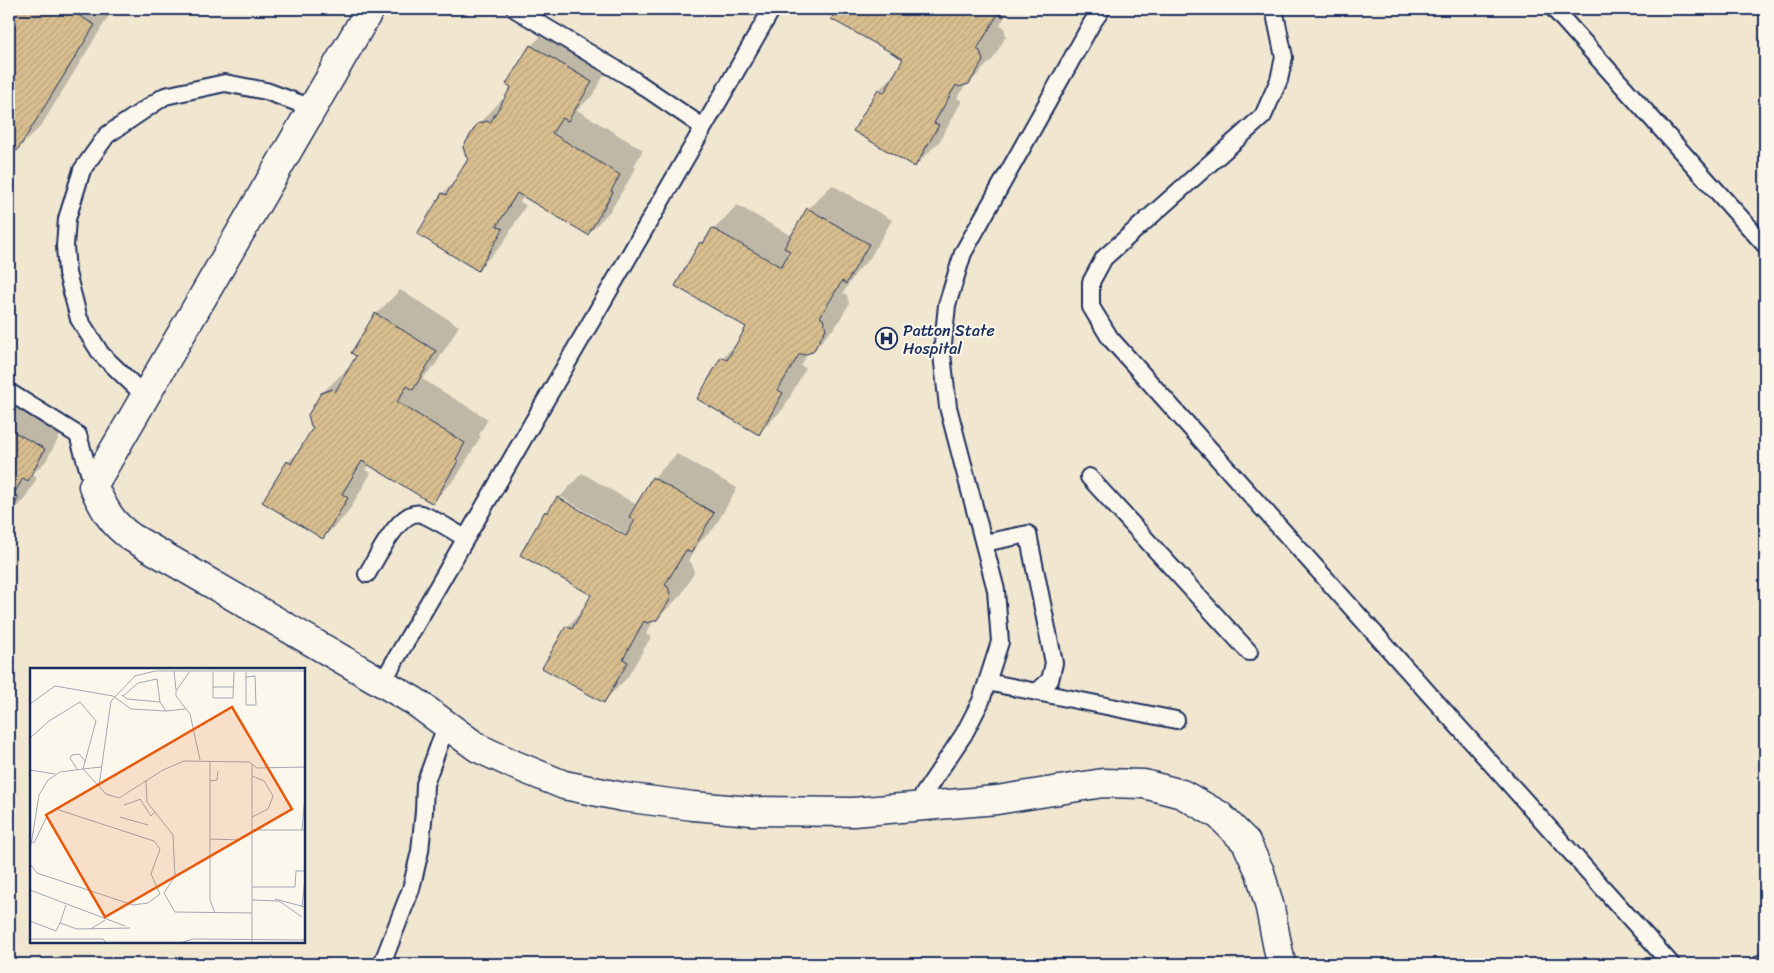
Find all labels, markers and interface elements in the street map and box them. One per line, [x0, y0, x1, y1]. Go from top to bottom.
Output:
place label: Patton State Hospital [903, 316, 995, 363]
hospital icon: Patton State Hospital [875, 327, 899, 351]
inset map [30, 668, 305, 943]

